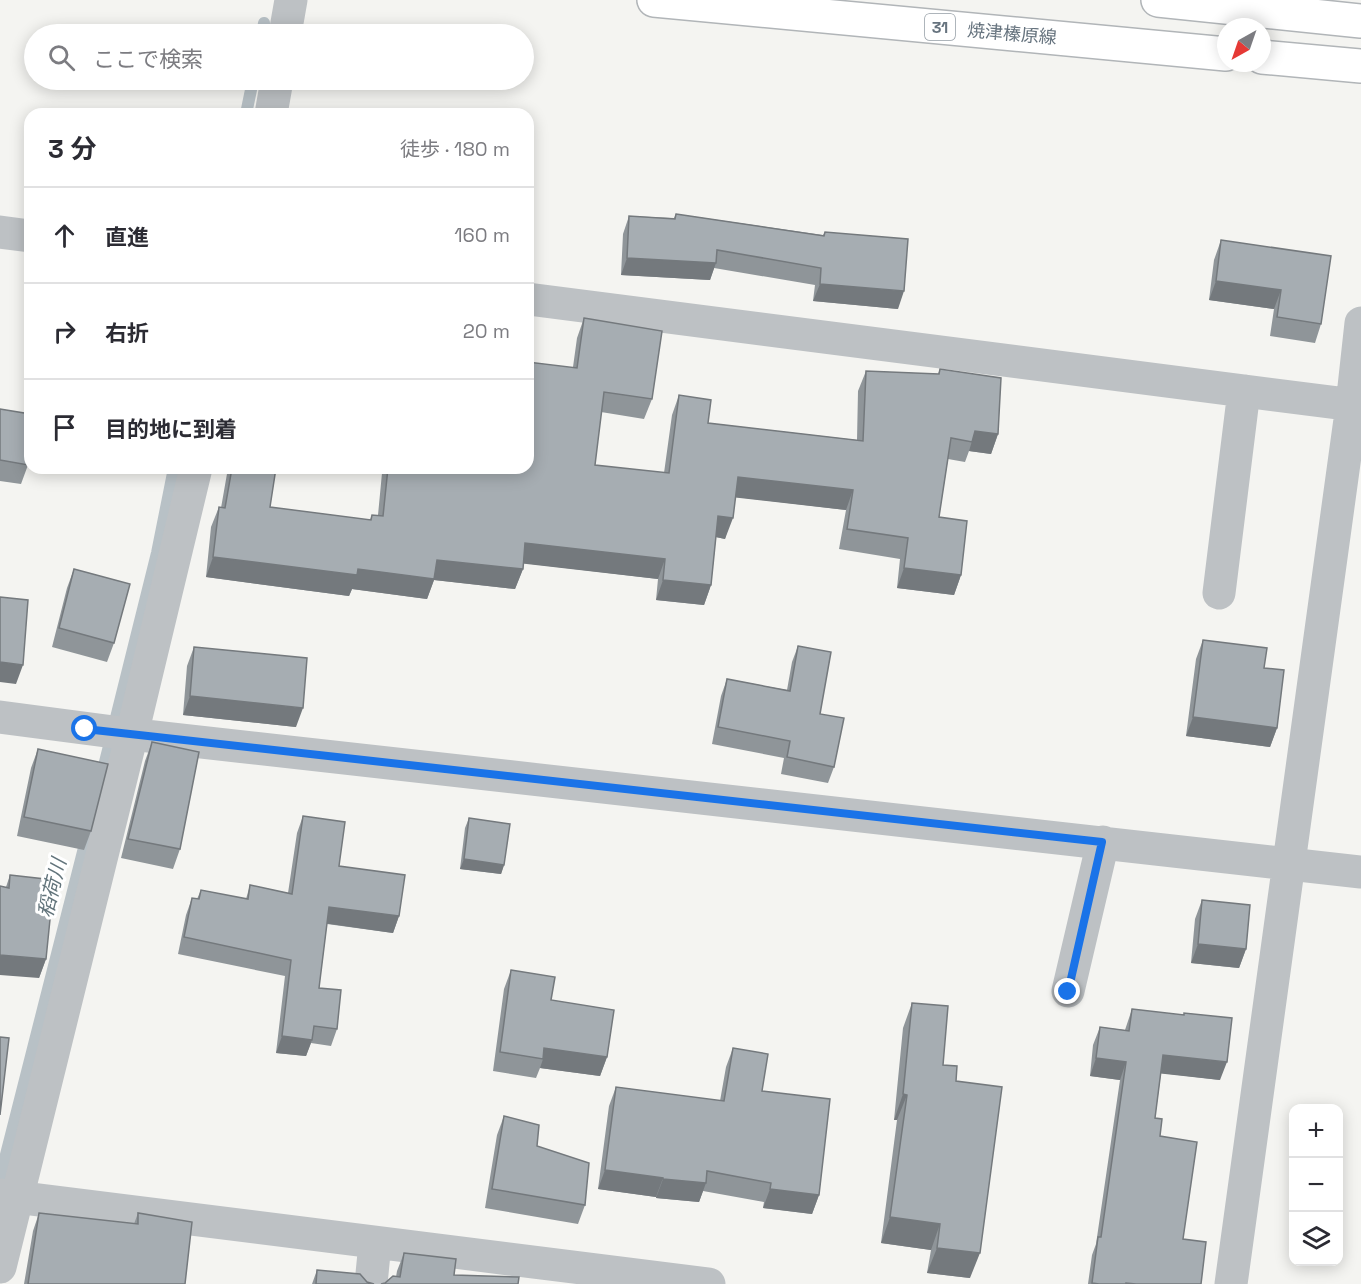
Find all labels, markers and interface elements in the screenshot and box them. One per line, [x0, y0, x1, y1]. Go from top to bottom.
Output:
road number: 31 [925, 14, 955, 40]
street label: 焼津榛原線 [966, 18, 1058, 49]
north arrow [1217, 18, 1271, 72]
search box [24, 24, 534, 90]
icon: search [45, 41, 78, 74]
text: ここで検索 [93, 45, 203, 73]
text: 3 分 [48, 132, 96, 166]
text: 徒歩 · 180 m [400, 136, 510, 162]
icon: ahead [48, 219, 81, 252]
text: 160 m [454, 222, 510, 248]
text: 直進 [105, 223, 149, 251]
icon: right [48, 315, 81, 348]
text: 20 m [463, 318, 510, 344]
text: 右折 [105, 319, 149, 347]
icon: arrive [48, 411, 81, 444]
text: 目的地に到着 [105, 415, 237, 443]
route start [71, 715, 97, 741]
water label: 稻荷川 [32, 854, 72, 920]
route end [1054, 978, 1080, 1004]
map controls [1289, 1104, 1343, 1266]
button: + [1289, 1104, 1343, 1158]
button: − [1289, 1158, 1343, 1212]
button: layers [1289, 1212, 1343, 1266]

